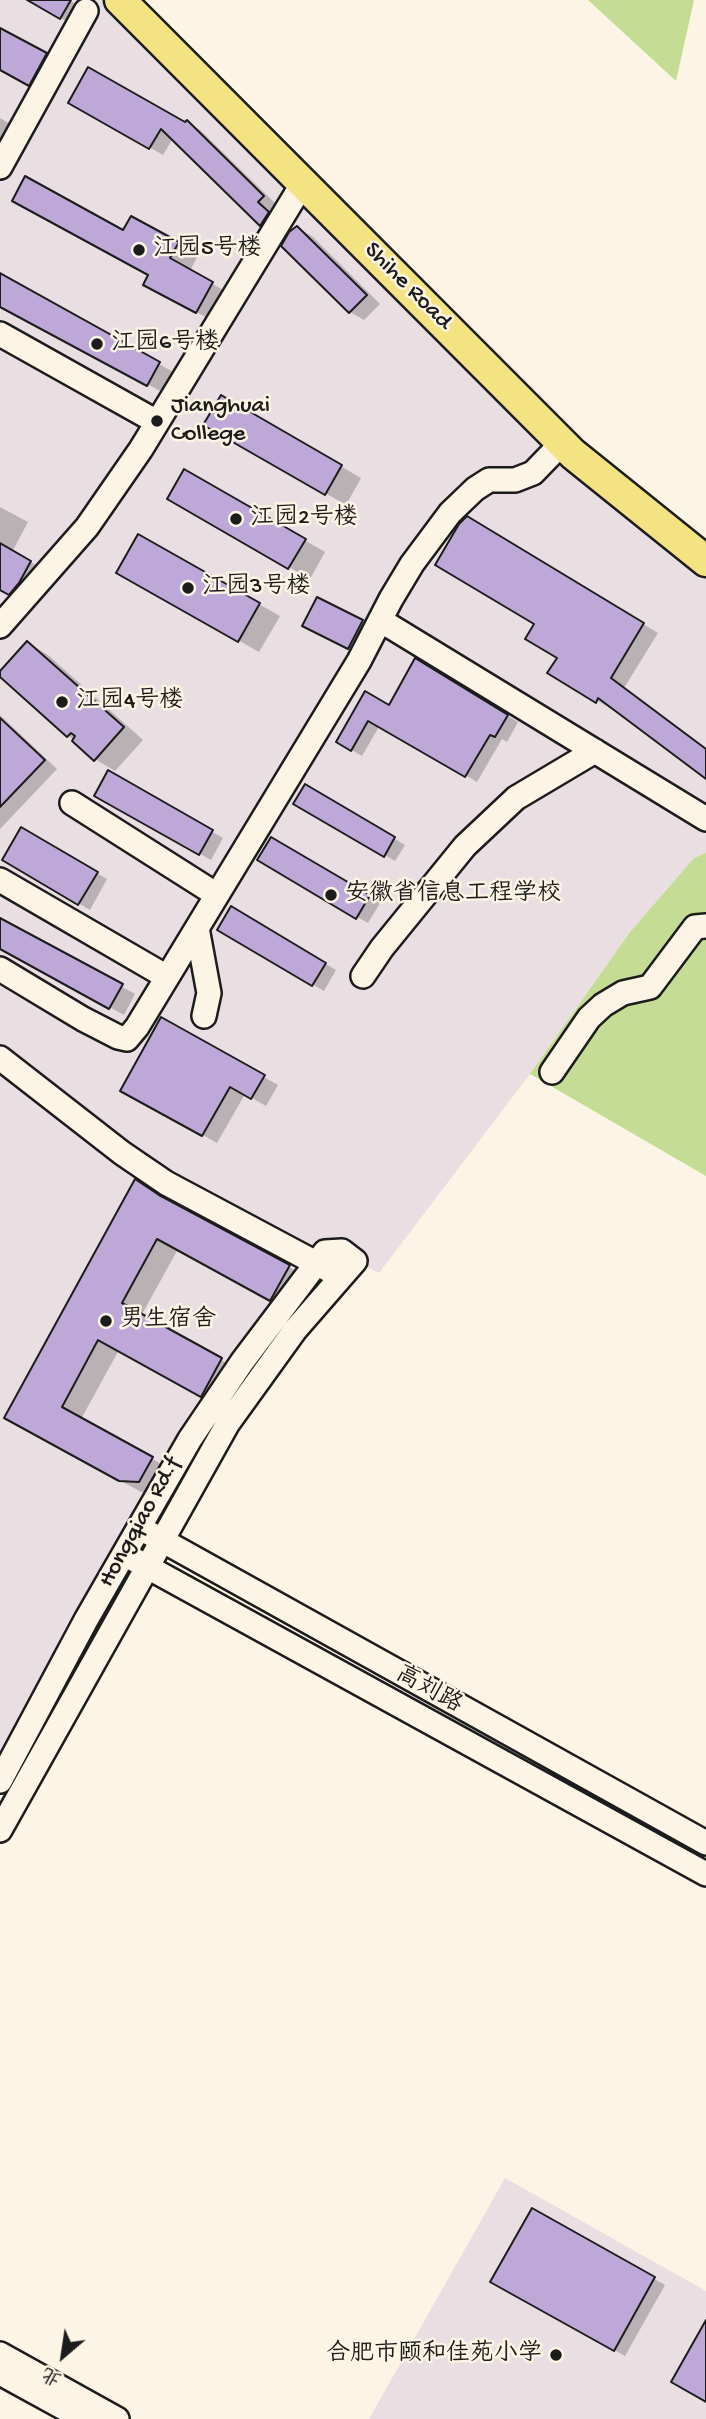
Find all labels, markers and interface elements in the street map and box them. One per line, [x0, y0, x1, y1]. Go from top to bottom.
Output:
place label: 江园5号楼 [153, 236, 262, 264]
street label: Shihe Road [357, 237, 457, 337]
marker: 江园5号楼 [131, 242, 147, 258]
place label: 江园6号楼 [111, 330, 219, 358]
marker: 江园6号楼 [89, 336, 105, 352]
place label: Jianghuai College [171, 393, 270, 449]
marker: Jianghuai College [149, 413, 165, 429]
place label: 江园2号楼 [250, 505, 358, 533]
marker: 江园2号楼 [228, 511, 244, 527]
place label: 江园3号楼 [202, 574, 310, 602]
marker: 江园3号楼 [180, 580, 196, 596]
place label: 江园4号楼 [76, 688, 183, 716]
marker: 江园4号楼 [54, 694, 70, 710]
place label: 安徽省信息工程学校 [345, 881, 561, 909]
marker: 安徽省信息工程学校 [323, 887, 339, 903]
place label: 男生宿舍 [120, 1307, 216, 1335]
marker: 男生宿舍 [98, 1313, 114, 1329]
street label: Hongqiao Rd.f [94, 1453, 188, 1593]
street label: 高刘路 [390, 1661, 466, 1721]
north arrow [28, 2321, 98, 2391]
place label: 合肥市颐和佳苑小学 [326, 2341, 542, 2369]
marker: 合肥市颐和佳苑小学 [548, 2347, 564, 2363]
text: 北 [39, 2360, 66, 2389]

